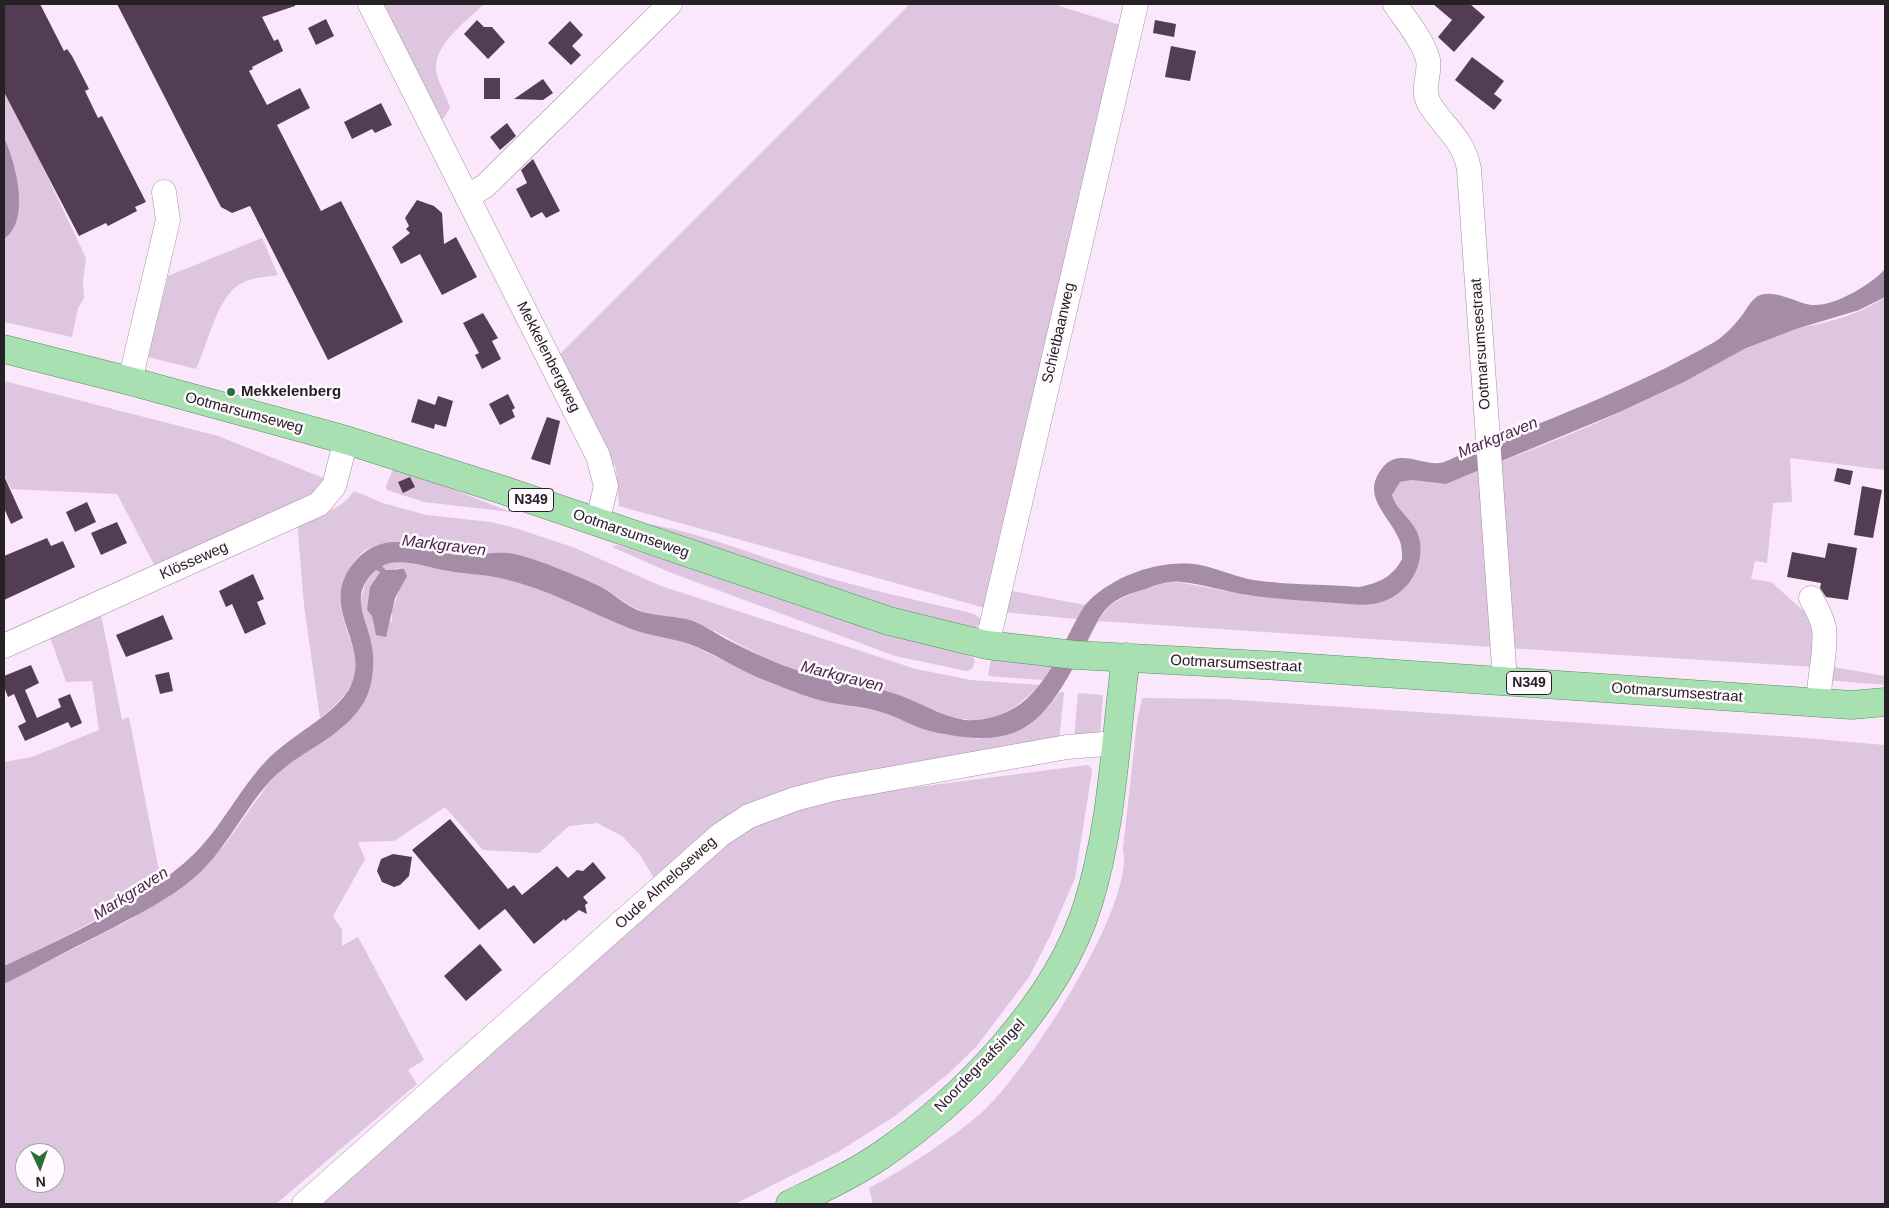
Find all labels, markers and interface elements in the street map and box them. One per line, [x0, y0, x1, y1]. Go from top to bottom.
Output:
street label: Ootmarsumsestraat [1467, 278, 1495, 410]
street label: Schietbaanweg [1039, 281, 1079, 385]
street label: Mekkelenbergweg [512, 299, 584, 415]
place label: Mekkelenberg [241, 383, 341, 401]
marker: Mekkelenberg [225, 386, 237, 398]
street label: Ootmarsumseweg [183, 389, 305, 437]
water label: Markgraven [1455, 413, 1541, 463]
road number: N349 [508, 488, 554, 512]
street label: Ootmarsumseweg [571, 506, 691, 562]
water label: Markgraven [401, 531, 487, 561]
street label: Klösseweg [157, 538, 231, 584]
street label: Ootmarsumsestraat [1170, 652, 1302, 676]
water label: Markgraven [799, 657, 885, 697]
road number: N349 [1506, 671, 1552, 694]
street label: Ootmarsumsestraat [1611, 679, 1743, 707]
street label: Oude Almeloseweg [612, 833, 720, 933]
water label: Markgraven [90, 863, 172, 925]
street label: Noordegraafsingel [931, 1016, 1029, 1116]
north arrow [15, 1143, 65, 1193]
text: N [35, 1174, 46, 1190]

